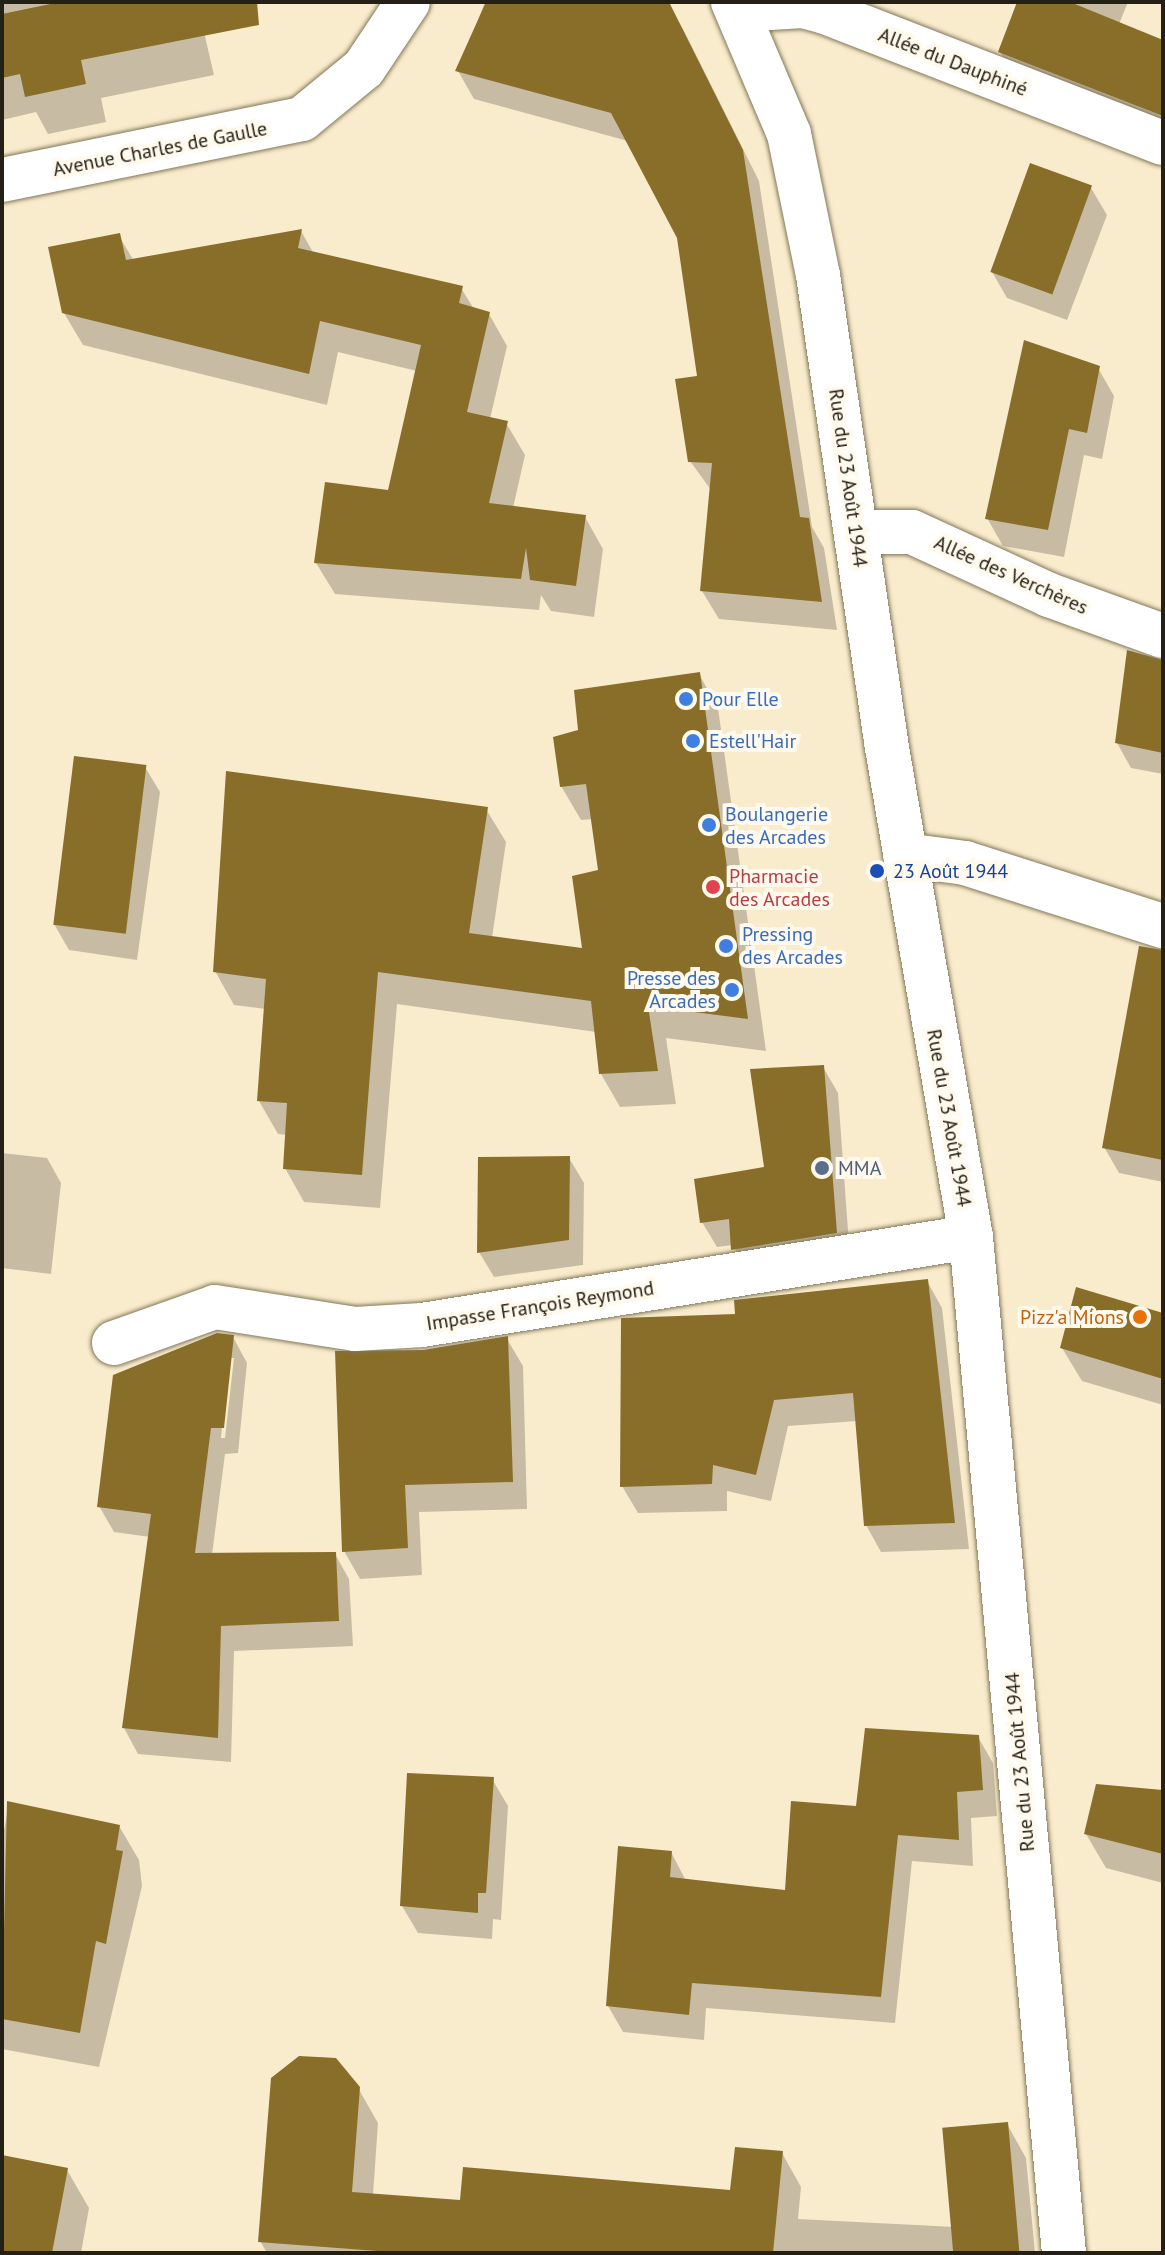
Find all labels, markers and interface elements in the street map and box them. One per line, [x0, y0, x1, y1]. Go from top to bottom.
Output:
street label: Allée du Dauphiné [875, 23, 1031, 101]
street label: Avenue Charles de Gaulle [51, 116, 269, 182]
street label: Rue du 23 Août 1944 [824, 387, 872, 569]
street label: Allée des Verchères [930, 530, 1092, 620]
place label: Pour Elle [702, 687, 779, 711]
marker: Pour Elle [677, 690, 695, 708]
place label: Estell'Hair [709, 729, 796, 753]
marker: Estell'Hair [684, 732, 702, 750]
place label: Boulangerie des Arcades [725, 802, 828, 849]
marker: Boulangerie des Arcades [700, 816, 718, 834]
place label: 23 Août 1944 [893, 859, 1009, 883]
marker: 23 Août 1944 [868, 862, 886, 880]
place label: Pharmacie des Arcades [729, 864, 830, 911]
marker: Pharmacie des Arcades [704, 878, 722, 896]
place label: Pressing des Arcades [742, 922, 843, 969]
marker: Pressing des Arcades [717, 937, 735, 955]
place label: Presse des Arcades [627, 966, 716, 1013]
marker: Presse des Arcades [723, 981, 741, 999]
street label: Rue du 23 Août 1944 [921, 1027, 977, 1209]
place label: MMA [838, 1156, 881, 1180]
marker: MMA [813, 1159, 831, 1177]
street label: Impasse François Reymond [424, 1276, 656, 1336]
place label: Pizz'a Mions [1020, 1305, 1124, 1329]
marker: Pizz'a Mions [1131, 1308, 1149, 1326]
street label: Rue du 23 Août 1944 [1000, 1671, 1040, 1853]

